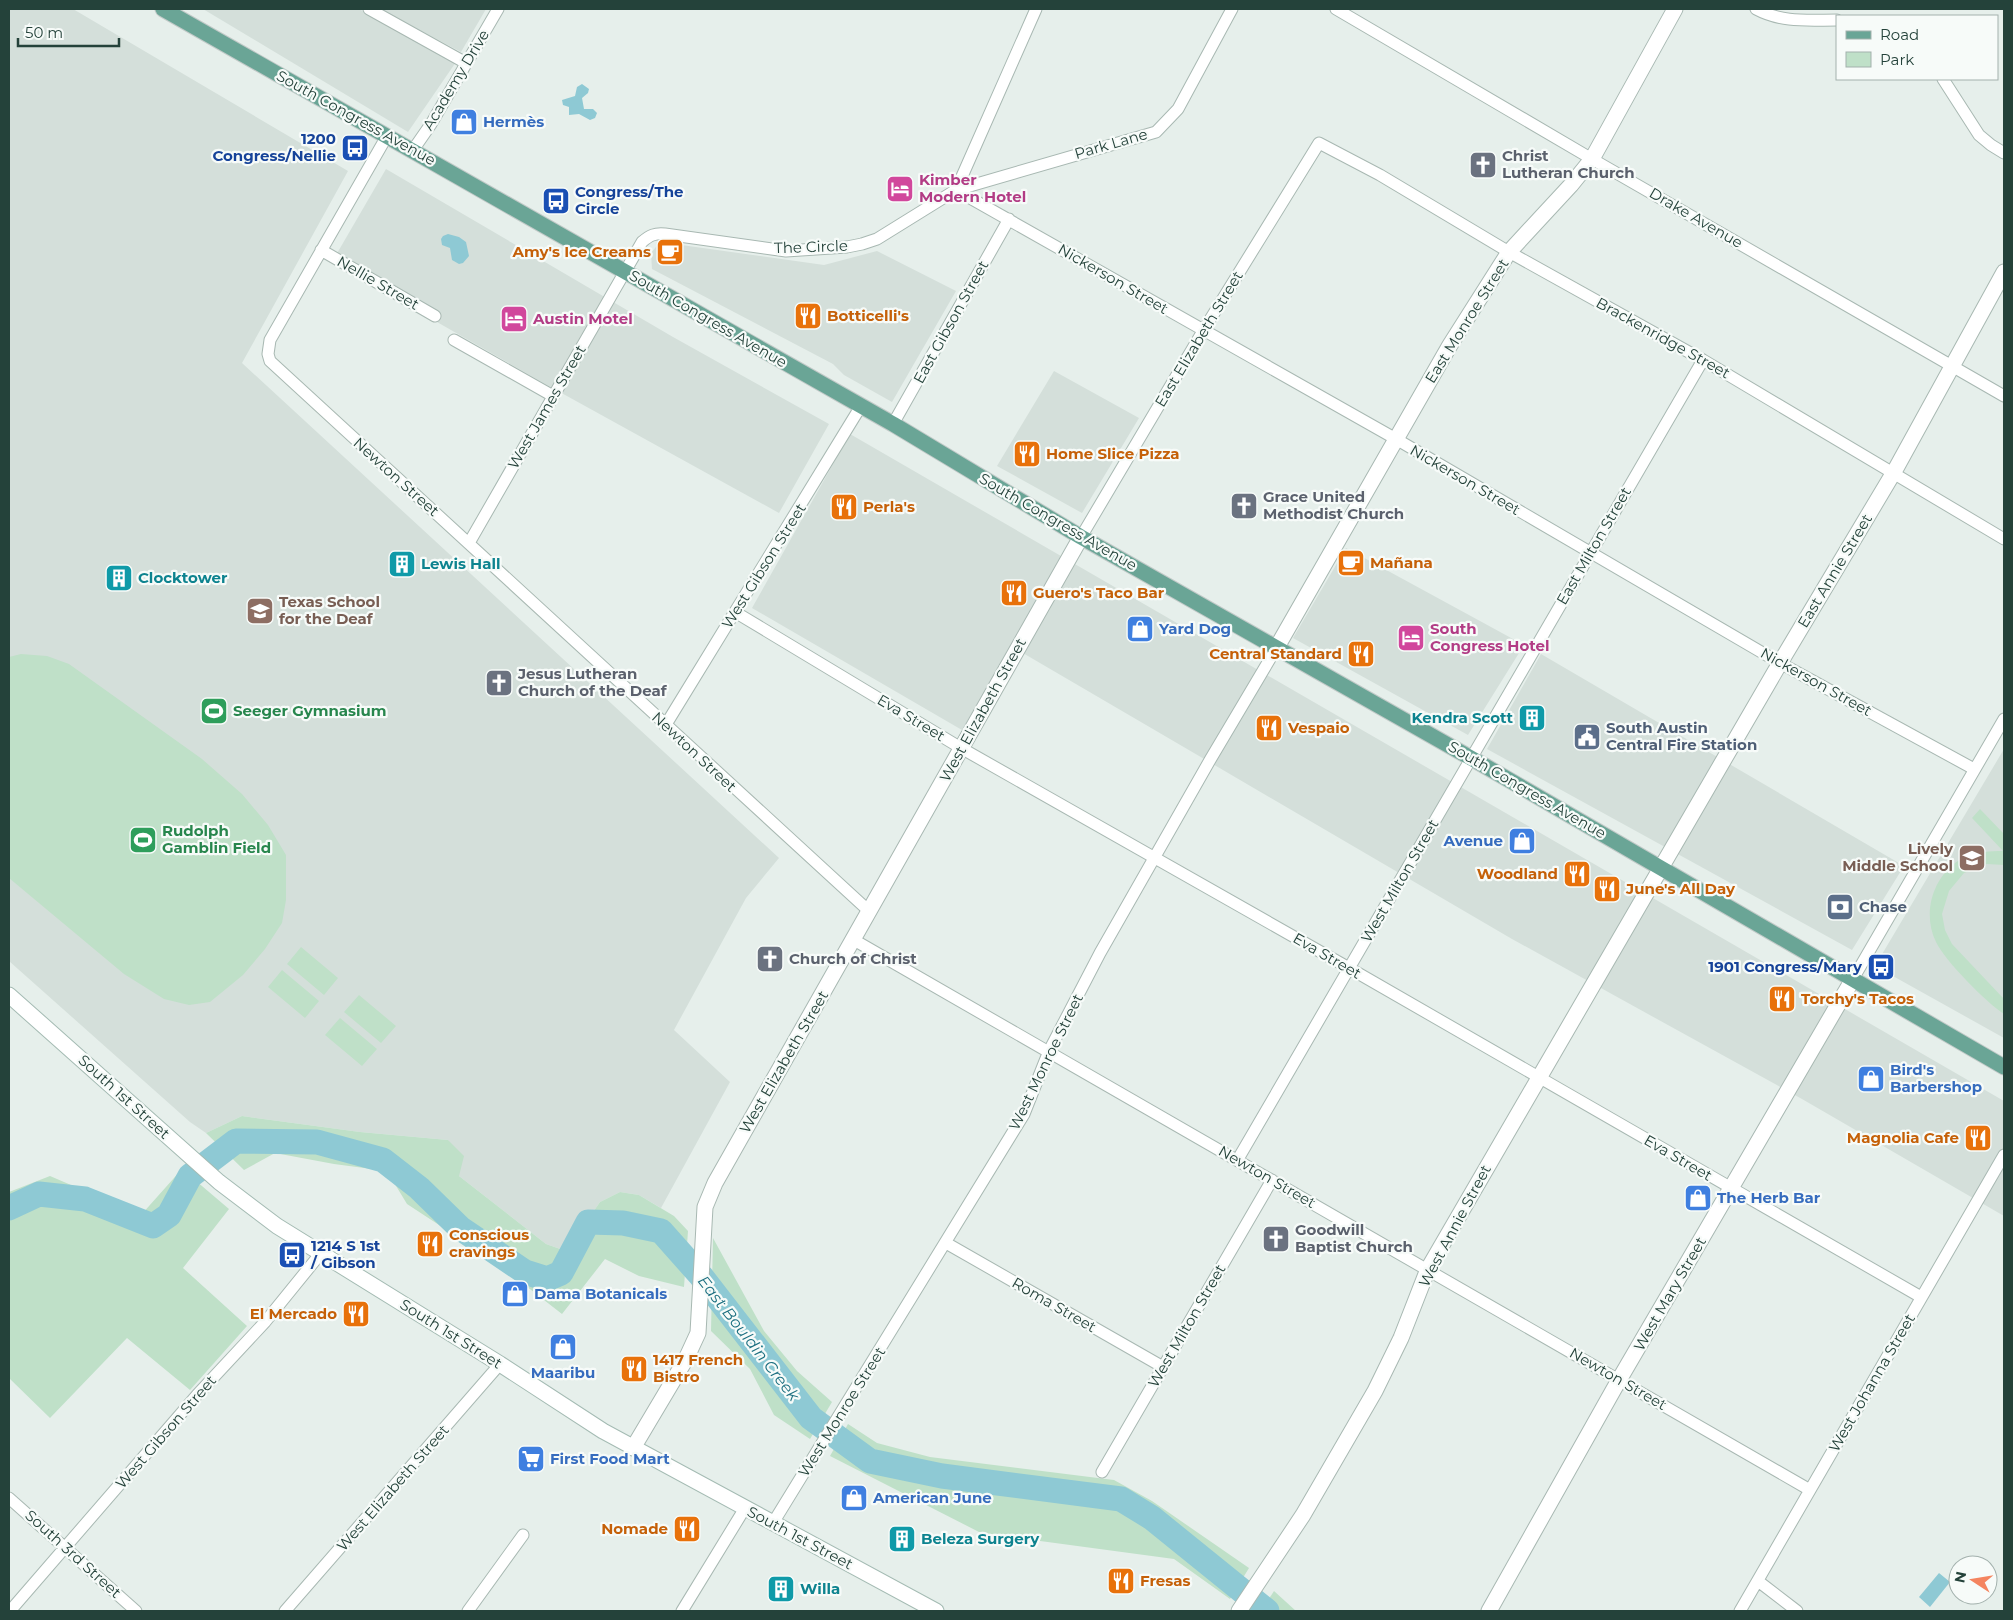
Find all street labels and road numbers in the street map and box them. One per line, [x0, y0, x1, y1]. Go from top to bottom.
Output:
street label: Academy Drive [418, 26, 493, 134]
street label: South Congress Avenue [273, 66, 439, 169]
street label: Park Lane [1072, 124, 1150, 163]
street label: Drake Avenue [1646, 183, 1746, 252]
street label: The Circle [774, 236, 848, 257]
street label: Nickerson Street [1055, 239, 1172, 318]
street label: Nellie Street [334, 251, 423, 314]
street label: East Monroe Street [1420, 255, 1513, 387]
street label: East Gibson Street [909, 257, 992, 387]
street label: South Congress Avenue [626, 266, 791, 372]
street label: East Elizabeth Street [1150, 267, 1247, 410]
street label: Brackenridge Street [1593, 293, 1734, 382]
street label: West James Street [503, 341, 590, 472]
street label: Newton Street [349, 433, 443, 520]
street label: Nickerson Street [1407, 440, 1524, 519]
street label: South Congress Avenue [976, 469, 1141, 575]
street label: East Milton Street [1552, 483, 1635, 608]
street label: West Gibson Street [717, 500, 810, 632]
street label: East Annie Street [1793, 510, 1876, 631]
street label: West Elizabeth Street [935, 634, 1030, 785]
street label: Nickerson Street [1757, 643, 1875, 720]
street label: Eva Street [874, 690, 949, 745]
street label: Newton Street [648, 708, 741, 796]
street label: South Congress Avenue [1445, 737, 1609, 843]
street label: West Milton Street [1357, 816, 1443, 946]
street label: Eva Street [1290, 928, 1365, 983]
street label: West Elizabeth Street [735, 987, 832, 1136]
street label: West Monroe Street [1004, 990, 1087, 1133]
street label: South 1st Street [75, 1050, 174, 1143]
street label: Eva Street [1641, 1130, 1716, 1185]
street label: Newton Street [1215, 1141, 1319, 1212]
street label: West Annie Street [1414, 1161, 1495, 1290]
street label: West Mary Street [1629, 1233, 1710, 1354]
street label: West Milton Street [1144, 1261, 1230, 1391]
street label: Roma Street [1009, 1273, 1100, 1336]
street label: South 1st Street [397, 1295, 506, 1373]
street label: West Johanna Street [1824, 1310, 1919, 1455]
street label: West Monroe Street [794, 1343, 889, 1480]
street label: Newton Street [1566, 1343, 1670, 1414]
street label: West Gibson Street [111, 1371, 220, 1492]
street label: West Elizabeth Street [332, 1420, 453, 1555]
street label: South 1st Street [744, 1502, 856, 1573]
street label: South 3rd Street [21, 1506, 125, 1602]

